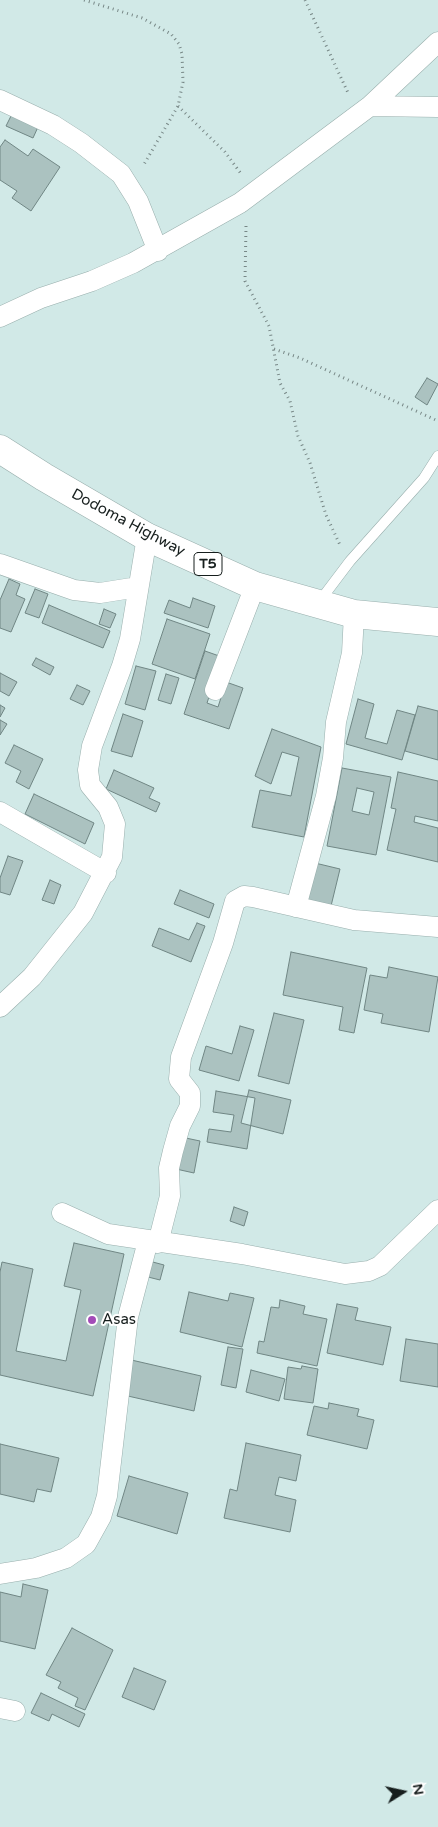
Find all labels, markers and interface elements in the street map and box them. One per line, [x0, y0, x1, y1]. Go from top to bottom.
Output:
street label: Dodoma Highway [68, 485, 188, 561]
road number: T5 [194, 552, 222, 576]
place label: Asas [102, 1311, 136, 1329]
marker: Asas [86, 1314, 98, 1326]
north arrow [378, 1767, 428, 1817]
text: N [409, 1782, 428, 1796]

